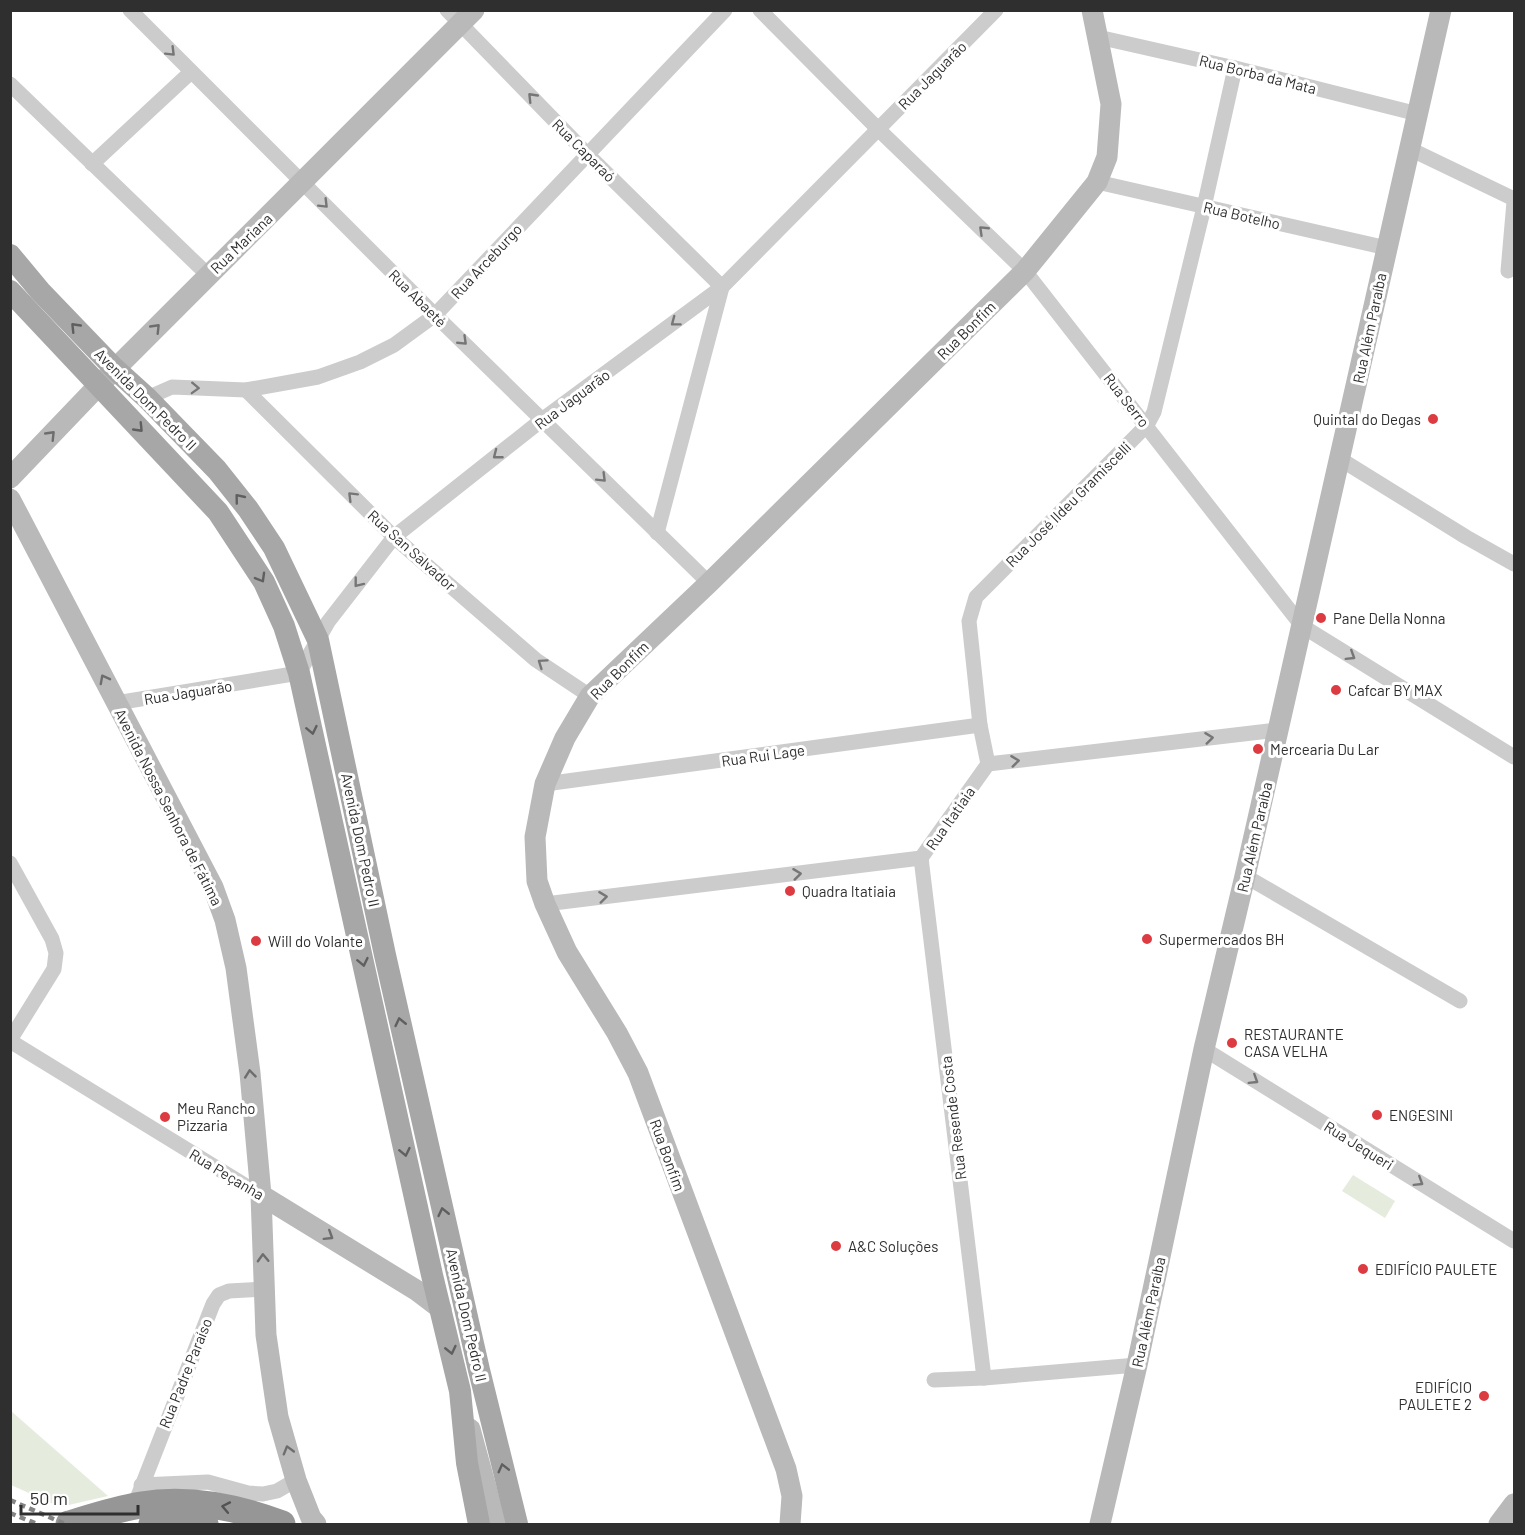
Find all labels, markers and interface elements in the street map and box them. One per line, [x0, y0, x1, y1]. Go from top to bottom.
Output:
street label: Rua Jaguarão [894, 37, 970, 113]
one-way arrow [164, 45, 175, 56]
street label: Rua Borba da Mata [1198, 51, 1318, 97]
one-way arrow [528, 93, 539, 103]
street label: Rua Caparaó [549, 115, 619, 185]
one-way arrow [317, 197, 328, 208]
street label: Rua Botelho [1202, 197, 1282, 233]
street label: Rua Mariana [206, 209, 276, 277]
street label: Rua Arceburgo [447, 220, 525, 302]
one-way arrow [980, 227, 991, 238]
street label: Rua Abaeté [385, 265, 451, 331]
street label: Rua Além Paraíba [1349, 271, 1389, 385]
street label: Rua Bonfim [933, 297, 999, 363]
one-way arrow [670, 315, 681, 326]
one-way arrow [71, 324, 82, 335]
one-way arrow [149, 324, 160, 335]
one-way arrow [455, 334, 466, 345]
street label: Avenida Dom Pedro II [91, 344, 201, 454]
street label: Rua Jaguarão [531, 365, 613, 433]
street label: Rua Serro [1100, 369, 1154, 431]
one-way arrow [190, 381, 199, 394]
place label: Quintal do Degas [1313, 410, 1421, 428]
marker: Quintal do Degas [1426, 412, 1440, 426]
one-way arrow [131, 420, 142, 431]
one-way arrow [44, 432, 55, 442]
street label: Rua José Ildeu Gramiscelli [1002, 438, 1134, 570]
one-way arrow [493, 448, 504, 459]
one-way arrow [595, 471, 606, 482]
one-way arrow [349, 492, 360, 503]
one-way arrow [236, 494, 247, 505]
street label: Rua San Salvador [364, 506, 460, 594]
one-way arrow [254, 572, 266, 582]
one-way arrow [355, 577, 366, 588]
place label: Pane Della Nonna [1333, 609, 1445, 627]
marker: Pane Della Nonna [1314, 611, 1328, 625]
street label: Rua Bonfim [586, 637, 652, 703]
one-way arrow [1345, 649, 1355, 661]
one-way arrow [537, 659, 548, 670]
one-way arrow [100, 675, 111, 685]
street label: Rua Jaguarão [143, 676, 233, 708]
place label: Cafcar BY MAX [1348, 681, 1443, 699]
marker: Cafcar BY MAX [1329, 683, 1343, 697]
street label: Avenida Nossa Senhora de Fátima [111, 705, 227, 909]
one-way arrow [304, 725, 317, 735]
one-way arrow [1204, 733, 1213, 745]
street label: Rua Rui Lage [720, 740, 806, 770]
place label: Mercearia Du Lar [1270, 740, 1380, 758]
marker: Mercearia Du Lar [1251, 742, 1265, 756]
one-way arrow [1011, 755, 1020, 768]
street label: Avenida Dom Pedro II [338, 771, 384, 909]
street label: Rua Além Paraíba [1233, 780, 1275, 894]
street label: Rua Itatiaia [922, 783, 978, 853]
one-way arrow [792, 868, 802, 880]
place label: Quadra Itatiaia [802, 882, 896, 900]
marker: Quadra Itatiaia [783, 884, 797, 898]
one-way arrow [599, 892, 608, 904]
place label: Supermercados BH [1159, 930, 1284, 948]
place label: Will do Volante [268, 932, 363, 950]
marker: Supermercados BH [1140, 932, 1154, 946]
marker: Will do Volante [249, 934, 263, 948]
one-way arrow [356, 957, 369, 967]
one-way arrow [394, 1017, 407, 1027]
place label: RESTAURANTE CASA VELHA [1244, 1025, 1344, 1060]
marker: RESTAURANTE CASA VELHA [1225, 1036, 1239, 1050]
street label: Rua Resende Costa [936, 1055, 970, 1181]
one-way arrow [244, 1069, 257, 1078]
one-way arrow [1247, 1072, 1258, 1083]
place label: Meu Rancho Pizzaria [177, 1099, 256, 1134]
place label: ENGESINI [1389, 1106, 1453, 1124]
marker: ENGESINI [1370, 1108, 1384, 1122]
marker: Meu Rancho Pizzaria [158, 1110, 172, 1124]
street label: Rua Bonfim [647, 1117, 689, 1193]
street label: Rua Jequeri [1321, 1117, 1397, 1173]
street label: Rua Peçanha [186, 1145, 268, 1203]
one-way arrow [398, 1147, 411, 1157]
one-way arrow [1413, 1175, 1424, 1186]
one-way arrow [438, 1207, 451, 1217]
one-way arrow [323, 1229, 333, 1241]
place label: A&C Soluções [848, 1237, 938, 1255]
marker: A&C Soluções [829, 1239, 843, 1253]
street label: Avenida Dom Pedro II [443, 1247, 491, 1383]
one-way arrow [257, 1253, 270, 1262]
street label: Rua Além Paraíba [1128, 1255, 1168, 1369]
place label: EDIFÍCIO PAULETE [1375, 1260, 1497, 1278]
marker: EDIFÍCIO PAULETE [1356, 1262, 1370, 1276]
street label: Rua Padre Paraíso [155, 1315, 215, 1431]
one-way arrow [443, 1345, 456, 1355]
place label: EDIFÍCIO PAULETE 2 [1398, 1378, 1472, 1413]
marker: EDIFÍCIO PAULETE 2 [1477, 1389, 1491, 1403]
one-way arrow [283, 1446, 295, 1456]
one-way arrow [498, 1463, 511, 1473]
scale bar [21, 1478, 138, 1516]
text: 50 m [30, 1487, 68, 1509]
one-way arrow [222, 1501, 232, 1514]

